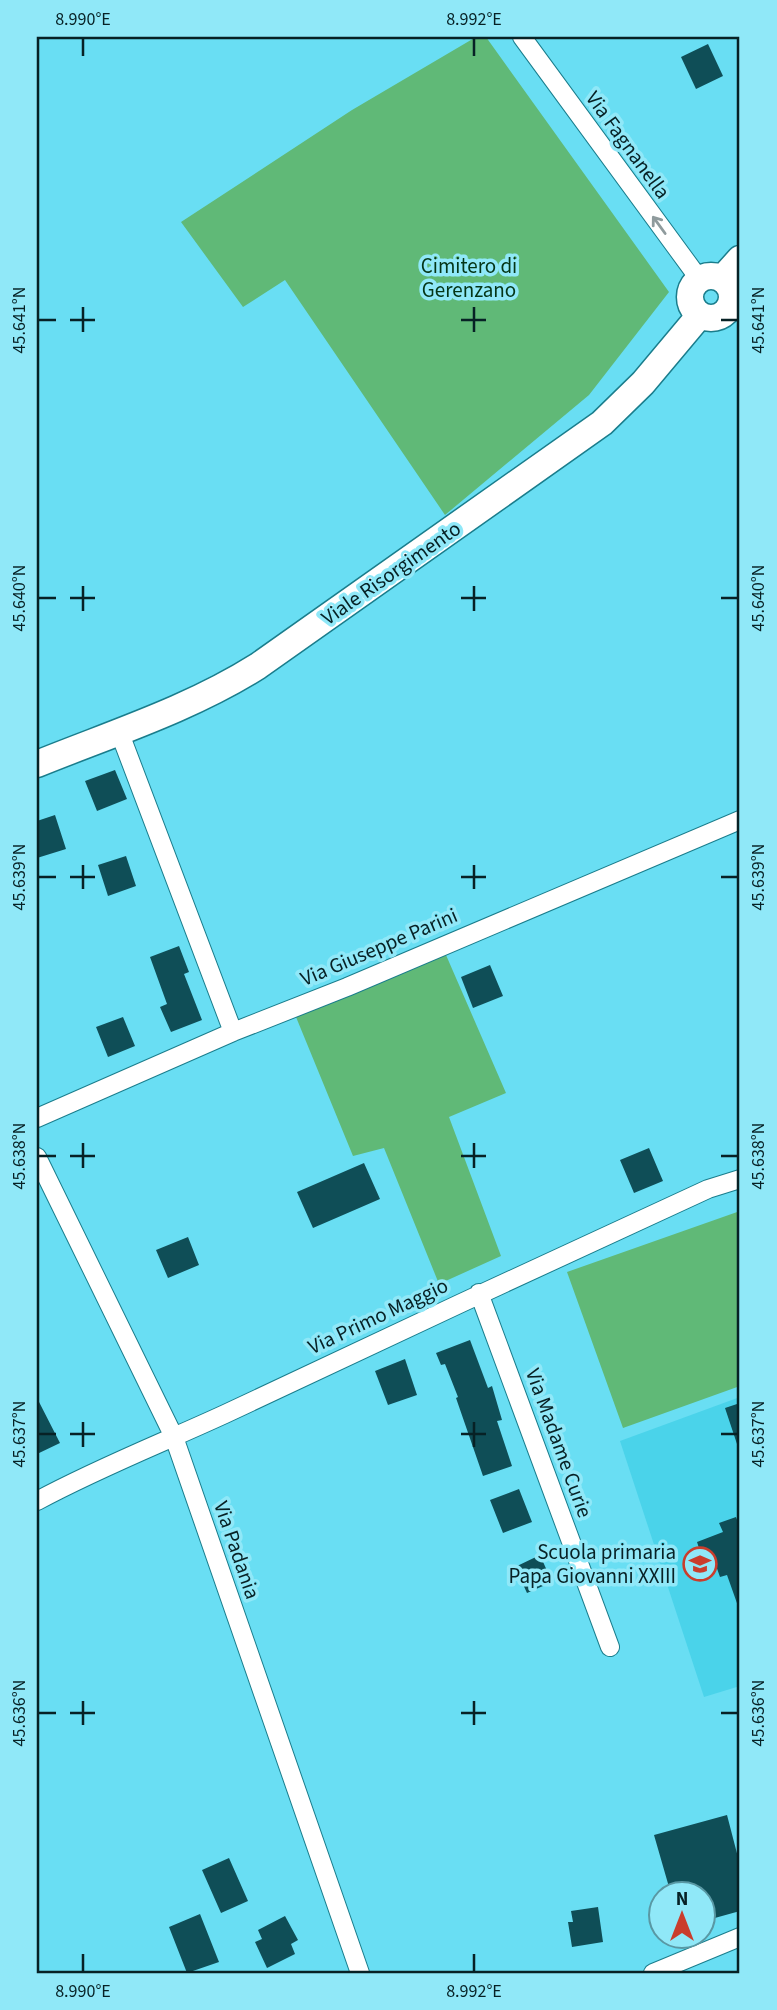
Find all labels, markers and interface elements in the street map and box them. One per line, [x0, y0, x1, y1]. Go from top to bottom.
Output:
text: 8.990°E [55, 7, 111, 32]
text: 8.992°E [446, 7, 502, 32]
street label: Via Fagnanella [579, 85, 677, 205]
one-way arrow [652, 216, 666, 235]
park label: Cimitero di Gerenzano [421, 251, 517, 305]
text: 45.641°N [7, 287, 32, 353]
text: 45.641°N [746, 287, 771, 353]
street label: Viale Risorgimento [315, 514, 467, 632]
text: 45.640°N [7, 565, 32, 631]
text: 45.640°N [746, 565, 771, 631]
text: 45.639°N [7, 844, 32, 910]
text: 45.639°N [746, 844, 771, 910]
street label: Via Giuseppe Parini [296, 900, 462, 994]
text: 45.638°N [7, 1123, 32, 1189]
text: 45.638°N [746, 1123, 771, 1189]
street label: Via Primo Maggio [303, 1270, 453, 1362]
street label: Via Madame Curie [518, 1364, 600, 1522]
text: 45.637°N [7, 1401, 32, 1467]
text: 45.637°N [746, 1401, 771, 1467]
street label: Via Padania [206, 1497, 268, 1603]
place label: Scuola primaria Papa Giovanni XXIII [508, 1537, 676, 1591]
school or university icon: Scuola primaria Papa Giovanni XXIII [681, 1545, 719, 1583]
text: 45.636°N [7, 1680, 32, 1746]
text: 45.636°N [746, 1680, 771, 1746]
north arrow [648, 1881, 718, 1951]
text: N [676, 1886, 688, 1913]
text: 8.990°E [55, 1979, 111, 2004]
text: 8.992°E [446, 1979, 502, 2004]

